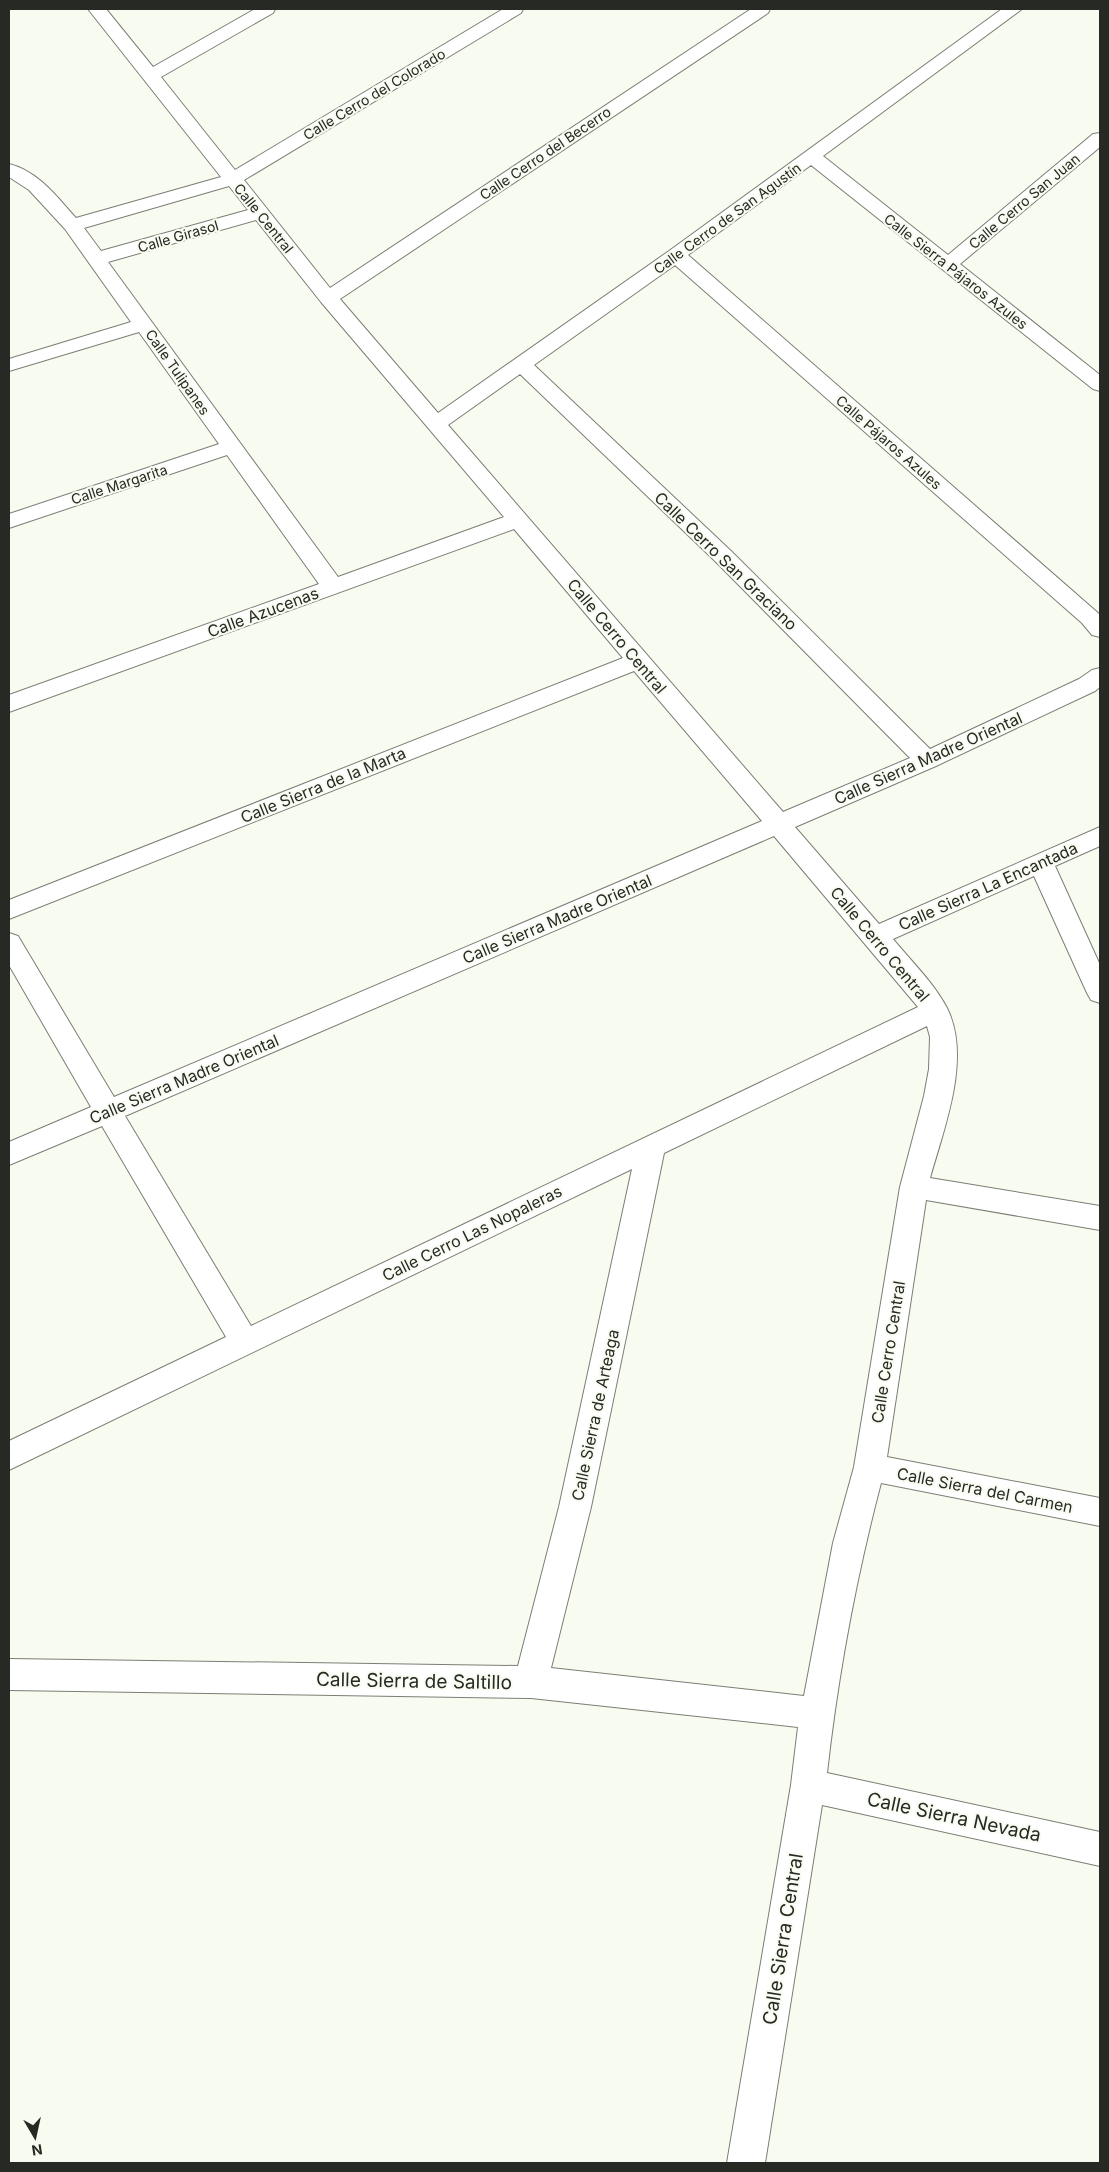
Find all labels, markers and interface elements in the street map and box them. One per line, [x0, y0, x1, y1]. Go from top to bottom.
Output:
street label: Calle Cerro del Colorado [300, 45, 448, 143]
street label: Calle Cerro del Becerro [476, 103, 614, 203]
street label: Calle Cerro San Juan [965, 150, 1083, 252]
street label: Calle Cerro de San Agustín [650, 159, 804, 277]
street label: Calle Central [231, 180, 297, 256]
street label: Calle Sierra Pájaros Azules [881, 210, 1031, 332]
street label: Calle Girasol [136, 216, 220, 256]
street label: Calle Tulipanes [142, 326, 214, 418]
street label: Calle Pájaros Azules [833, 391, 945, 493]
street label: Calle Margarita [69, 460, 169, 508]
street label: Calle Cerro San Graciano [651, 488, 801, 634]
street label: Calle Cerro Central [563, 574, 671, 698]
street label: Calle Azucenas [205, 583, 321, 641]
street label: Calle Sierra Madre Oriental [831, 707, 1025, 809]
street label: Calle Sierra de la Marta [237, 743, 409, 827]
street label: Calle Sierra La Encantada [895, 837, 1081, 935]
street label: Calle Sierra Madre Oriental [459, 870, 655, 968]
street label: Calle Cerro Central [826, 882, 934, 1006]
street label: Calle Sierra Madre Oriental [86, 1030, 282, 1128]
street label: Calle Cerro Las Nopaleras [379, 1181, 565, 1285]
street label: Calle Cerro Central [867, 1279, 909, 1425]
street label: Calle Sierra de Arteaga [567, 1327, 623, 1503]
street label: Calle Sierra del Carmen [895, 1463, 1075, 1517]
street label: Calle Sierra de Saltillo [316, 1668, 512, 1694]
street label: Calle Sierra Nevada [865, 1787, 1043, 1847]
street label: Calle Sierra Central [758, 1852, 808, 2026]
north arrow [10, 2112, 60, 2162]
text: N [31, 2141, 44, 2160]

